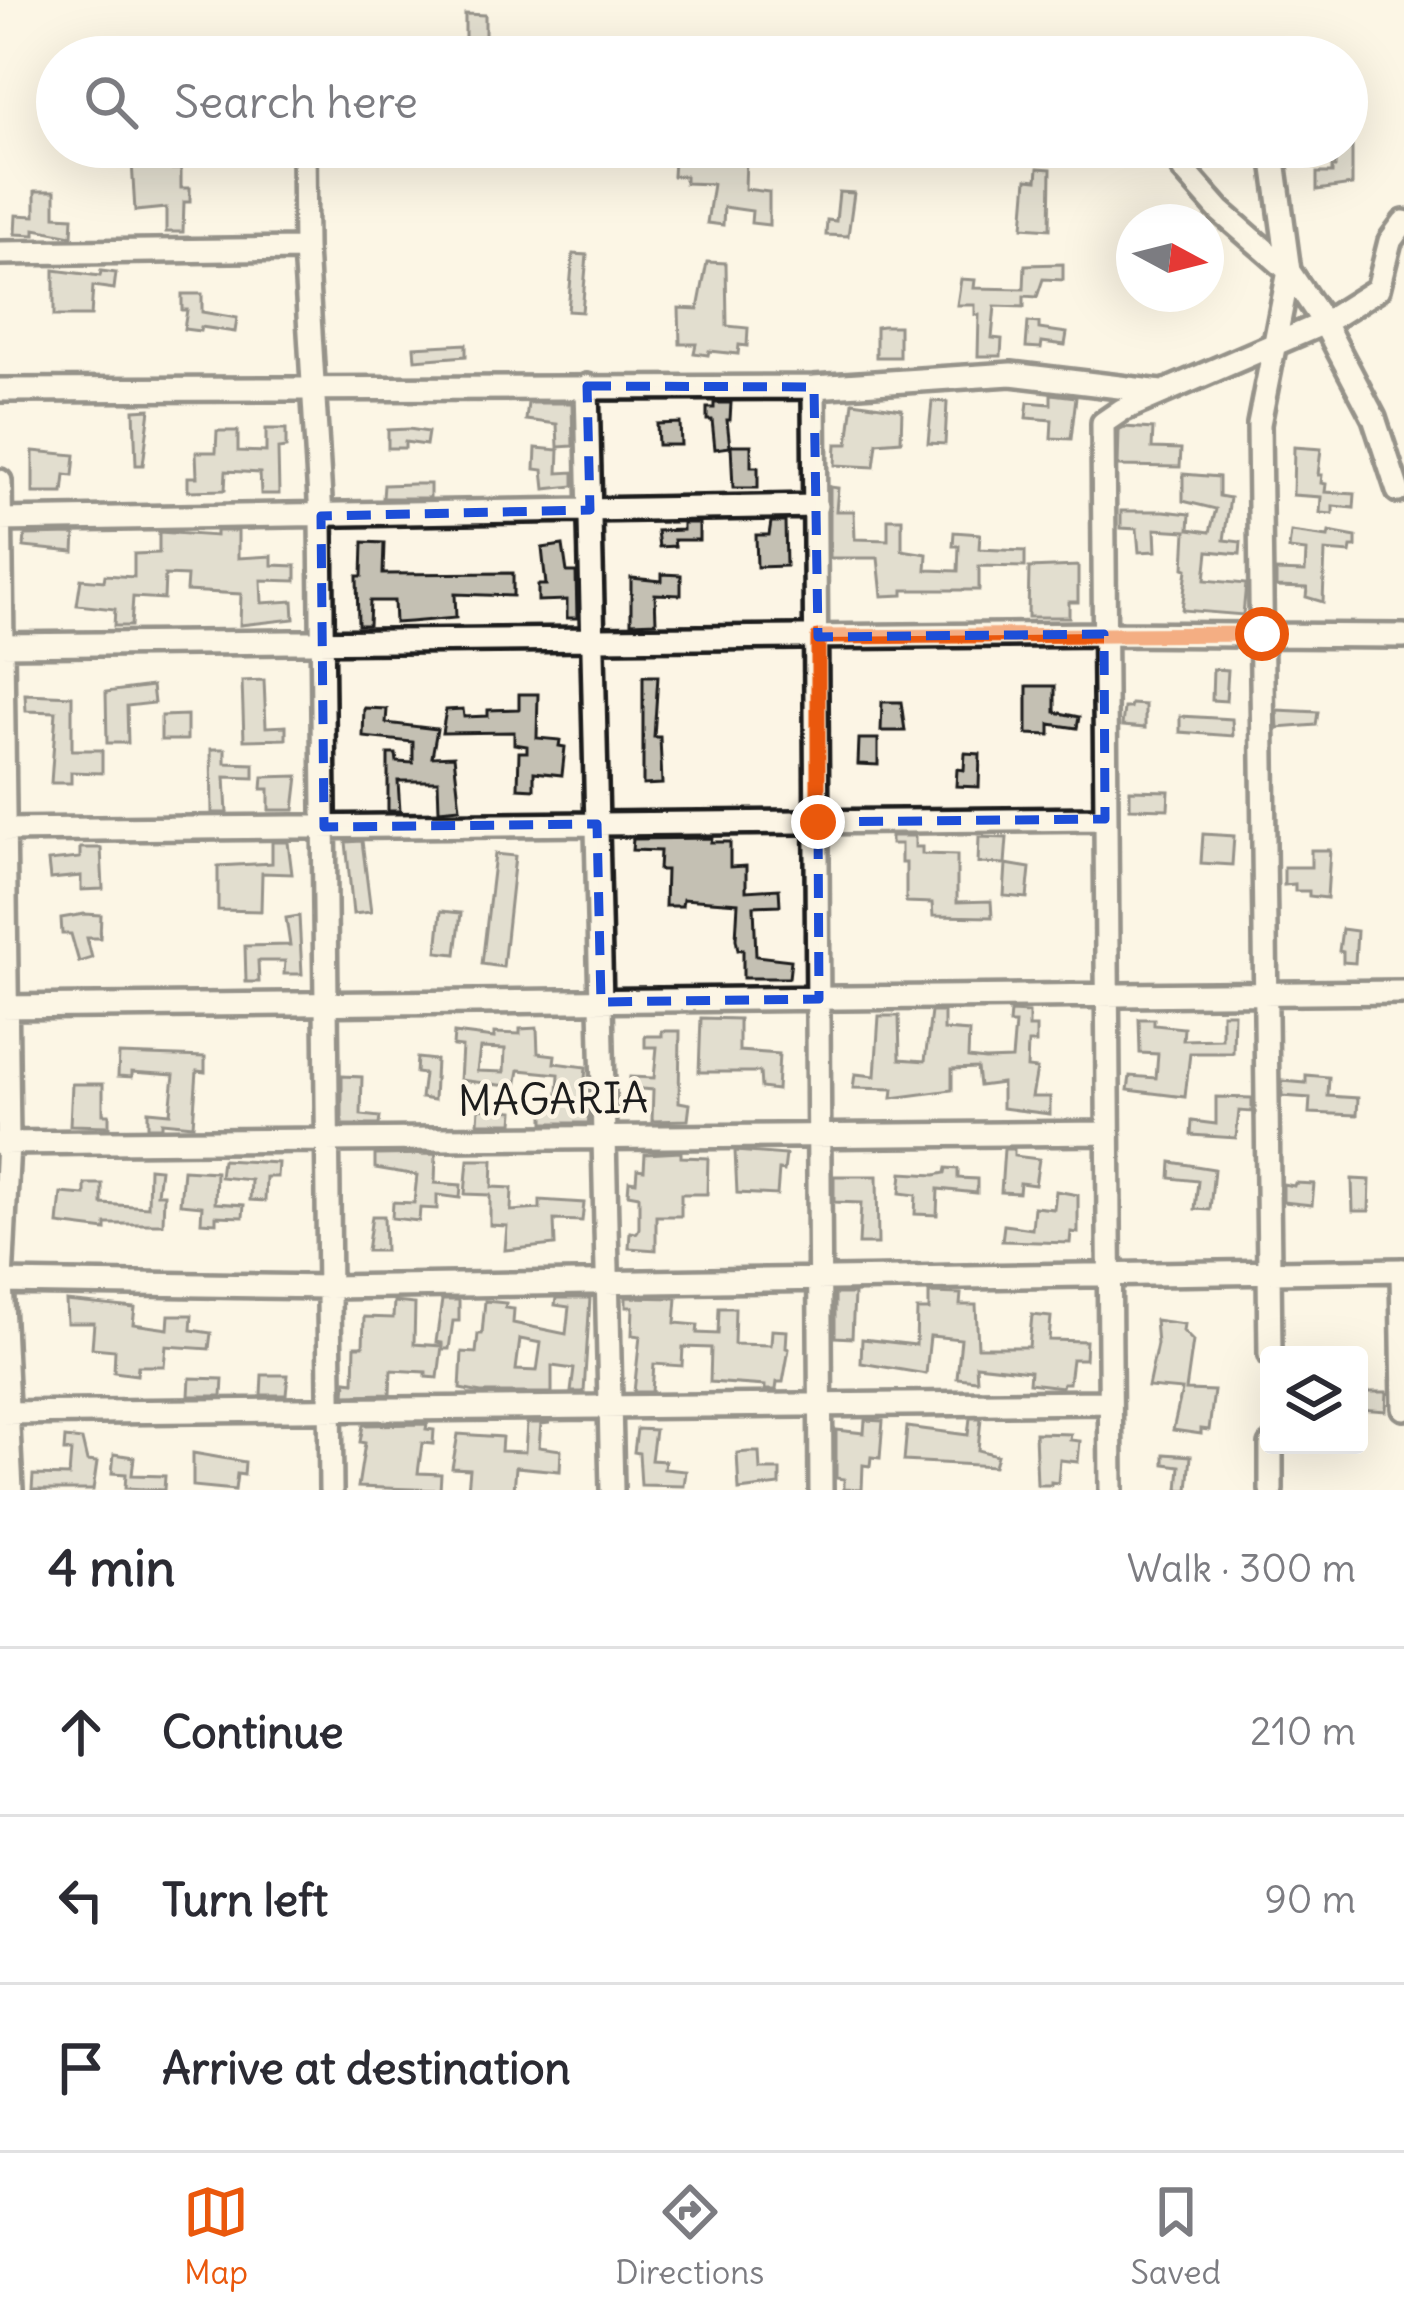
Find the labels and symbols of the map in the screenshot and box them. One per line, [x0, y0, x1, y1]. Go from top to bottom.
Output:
north arrow [1116, 204, 1224, 312]
route start [1235, 607, 1289, 661]
route end [791, 795, 845, 849]
street label: MAGARIA [457, 1071, 649, 1127]

